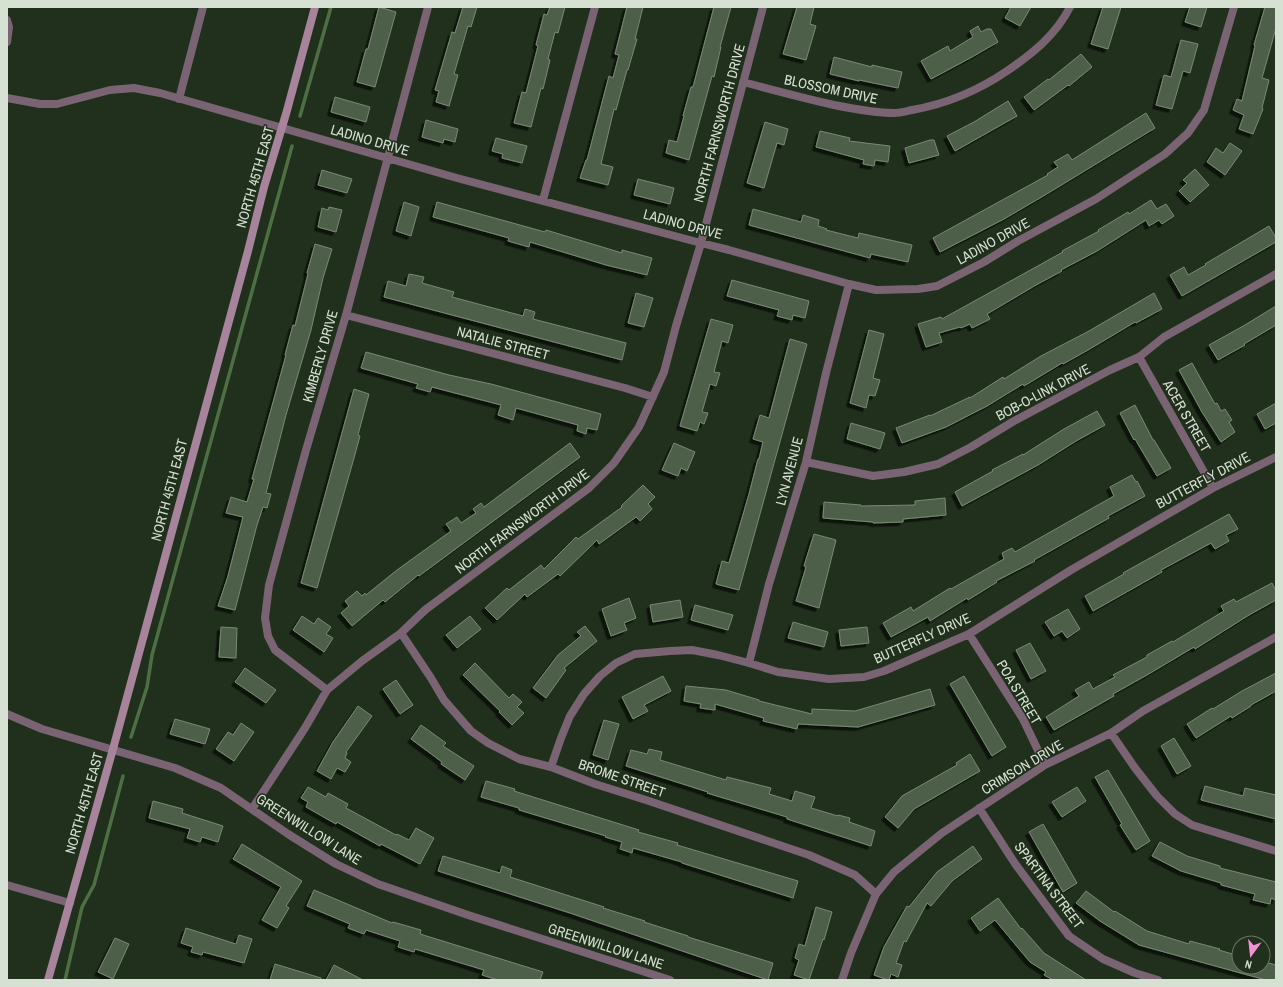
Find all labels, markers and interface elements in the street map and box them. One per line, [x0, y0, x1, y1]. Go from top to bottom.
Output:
street label: NORTH FARNSWORTH DRIVE [689, 42, 749, 204]
street label: BLOSSOM DRIVE [783, 70, 879, 108]
street label: LADINO DRIVE [329, 120, 411, 160]
street label: NORTH 45TH EAST [232, 124, 278, 230]
street label: LADINO DRIVE [642, 205, 724, 243]
street label: LADINO DRIVE [953, 213, 1033, 269]
street label: KIMBERLY DRIVE [298, 308, 342, 404]
street label: NATALIE STREET [455, 322, 551, 364]
street label: BOB-O-LINK DRIVE [993, 359, 1093, 425]
street label: ACER STREET [1159, 376, 1215, 455]
street label: LYN AVENUE [771, 435, 807, 507]
street label: NORTH 45TH EAST [147, 437, 191, 543]
street label: BUTTERFLY DRIVE [1153, 448, 1253, 512]
street label: NORTH FARNSWORTH DRIVE [451, 465, 593, 577]
street label: BUTTERFLY DRIVE [871, 609, 973, 667]
street label: POA STREET [993, 656, 1045, 728]
street label: CRIMSON DRIVE [978, 735, 1066, 799]
street label: NORTH 45TH EAST [61, 750, 107, 856]
street label: BROME STREET [576, 755, 668, 801]
street label: GREENWILLOW LANE [253, 789, 365, 869]
street label: SPARTINA STREET [1010, 838, 1088, 932]
street label: GREENWILLOW LANE [546, 919, 666, 973]
north arrow [1231, 935, 1271, 975]
text: N [1243, 957, 1253, 972]

